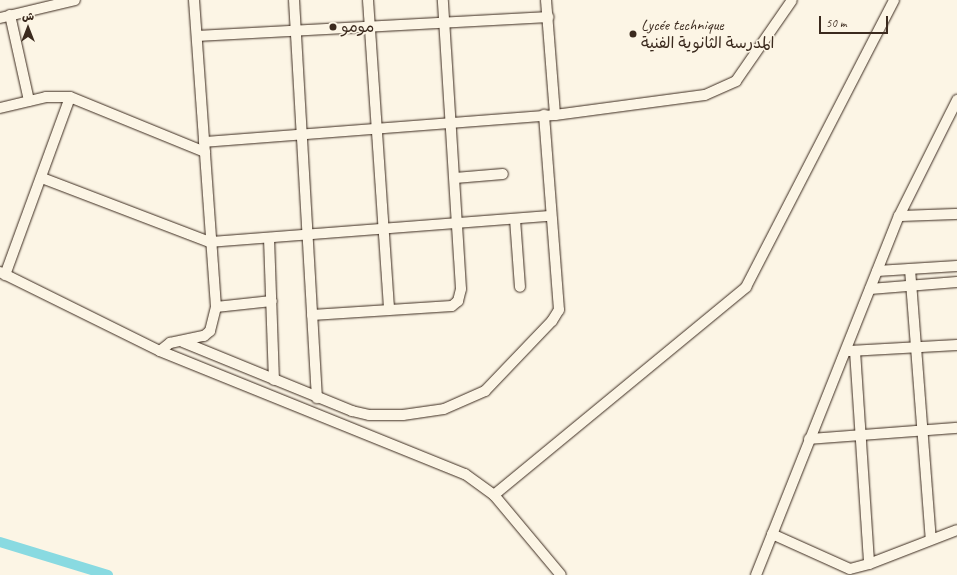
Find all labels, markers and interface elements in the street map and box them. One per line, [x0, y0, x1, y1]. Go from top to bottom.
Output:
north arrow [8, 8, 48, 48]
scale bar [821, 8, 890, 34]
text: ش [22, 9, 34, 23]
place label: Lycée technique المدرسة الثانوية الفنية [641, 15, 774, 53]
text: 50 m [826, 15, 846, 31]
place label: مومو [341, 17, 374, 37]
marker: مومو [328, 22, 338, 32]
marker: Lycée technique المدرسة الثانوية الفنية [628, 29, 638, 39]

